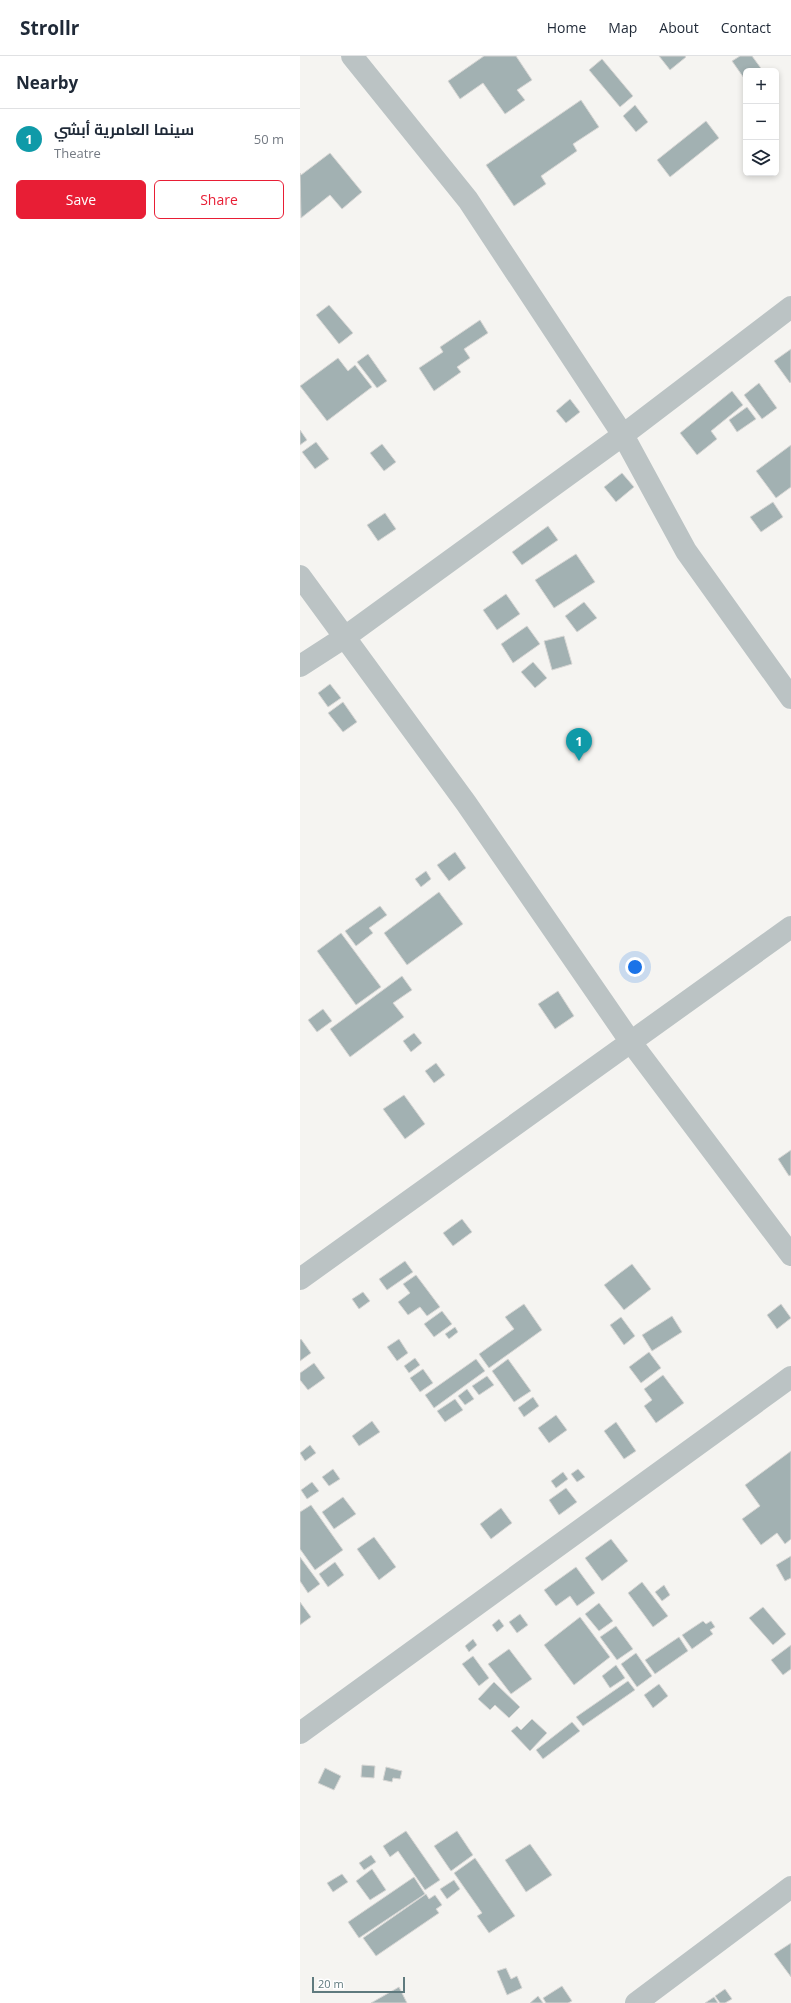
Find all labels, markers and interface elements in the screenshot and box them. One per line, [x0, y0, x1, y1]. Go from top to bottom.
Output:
text: Strollr [20, 15, 79, 41]
text: Home [547, 18, 586, 37]
text: Map [608, 18, 637, 37]
text: About [659, 18, 699, 37]
text: Contact [721, 18, 771, 37]
map controls [743, 68, 779, 176]
button: + [743, 68, 779, 104]
text: Nearby [16, 71, 78, 94]
button: − [743, 104, 779, 140]
text: سينما العامرية أبشي [54, 119, 194, 139]
text: 1 [25, 130, 33, 148]
text: 50 m [254, 130, 284, 148]
button: layers [743, 140, 779, 176]
text: Theatre [54, 144, 101, 162]
button: Save [16, 180, 146, 219]
button: Share [154, 180, 284, 219]
pin: 1 [566, 728, 592, 761]
your location [625, 957, 645, 977]
scale bar [312, 1975, 405, 1994]
text: 20 m [318, 1976, 344, 1991]

